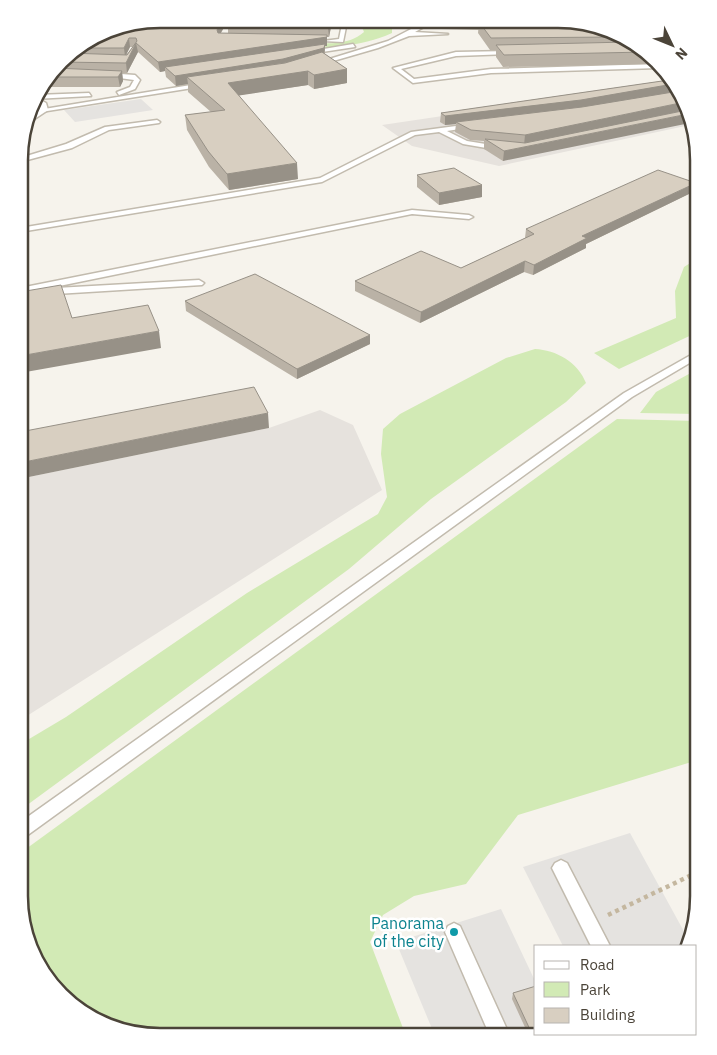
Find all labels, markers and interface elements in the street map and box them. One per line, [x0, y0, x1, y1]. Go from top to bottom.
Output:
north arrow [647, 20, 697, 70]
text: N [671, 44, 692, 64]
place label: Panorama of the city [371, 913, 444, 951]
marker: Panorama of the city [448, 926, 460, 938]
legend [534, 945, 697, 1035]
text: Road [580, 955, 615, 974]
text: Park [580, 980, 610, 999]
text: Building [580, 1005, 635, 1024]

